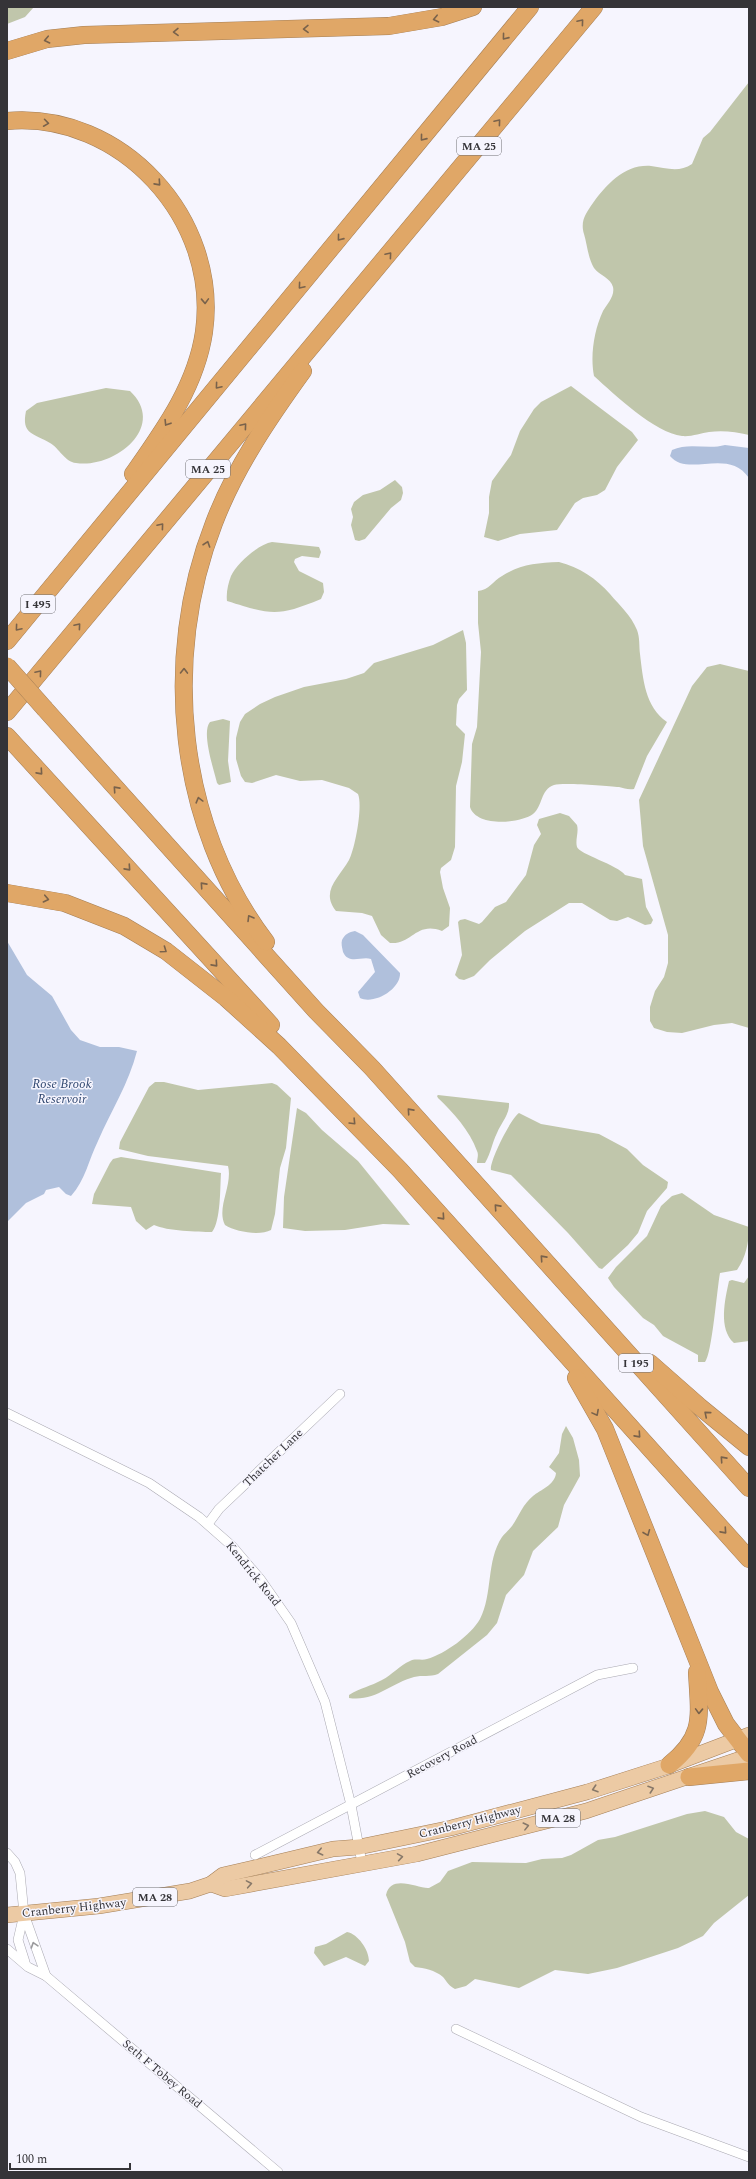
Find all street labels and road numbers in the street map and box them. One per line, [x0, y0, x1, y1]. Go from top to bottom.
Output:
road number: MA 25 [457, 137, 501, 155]
road number: MA 25 [186, 460, 230, 478]
road number: I 495 [21, 595, 55, 613]
road number: I 195 [619, 1354, 653, 1372]
street label: Thatcher Lane [238, 1424, 308, 1492]
street label: Kendrick Road [221, 1537, 285, 1611]
street label: Recovery Road [403, 1730, 481, 1784]
street label: Cranberry Highway [417, 1800, 524, 1844]
road number: MA 28 [536, 1809, 580, 1827]
road number: MA 28 [133, 1888, 177, 1906]
street label: Cranberry Highway [21, 1893, 128, 1923]
street label: Seth F Tobey Road [118, 2035, 206, 2113]

